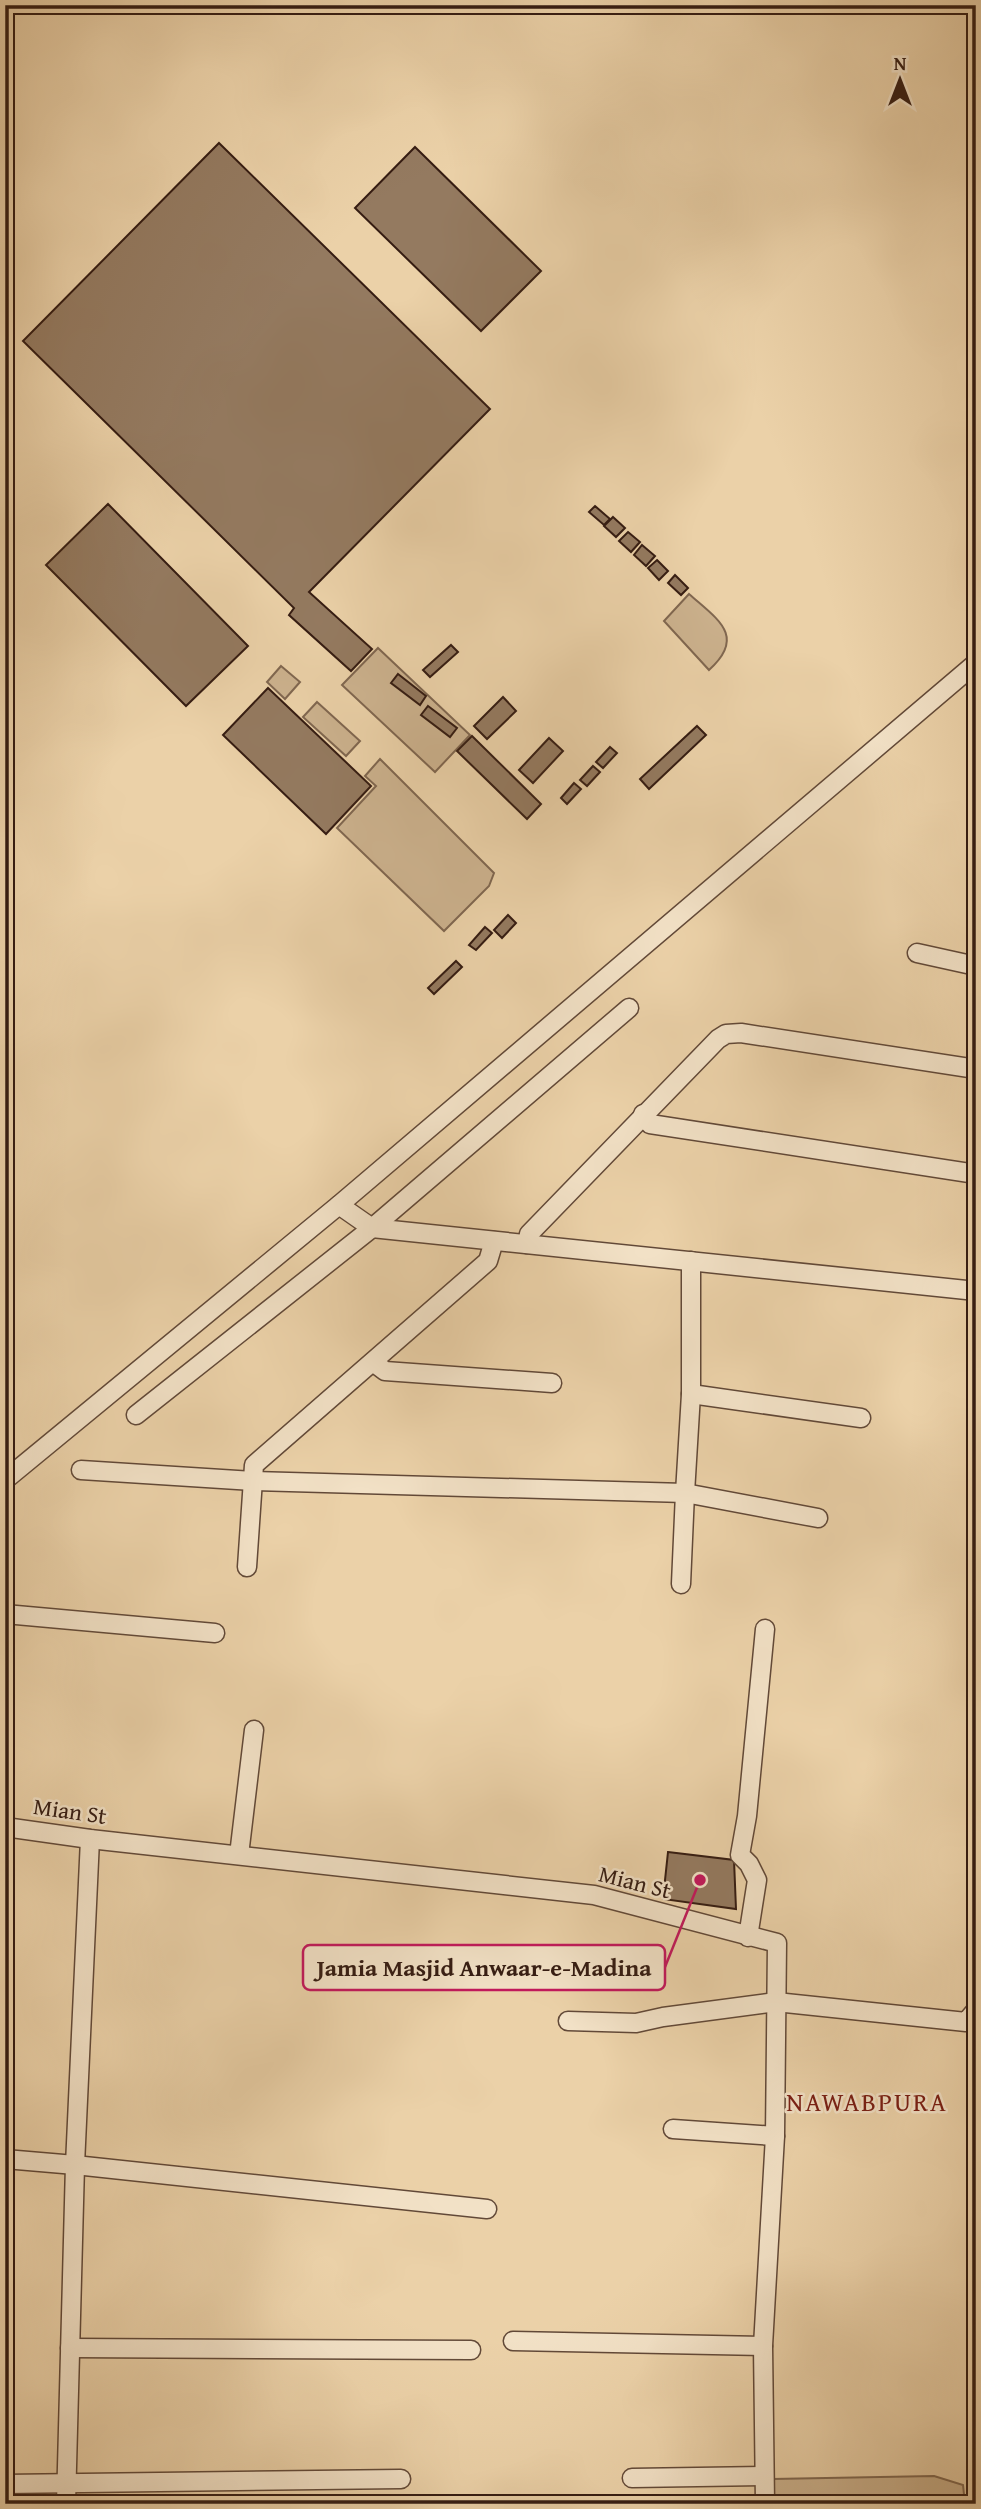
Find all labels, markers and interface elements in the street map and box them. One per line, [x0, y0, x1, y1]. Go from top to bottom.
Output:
north arrow [866, 46, 936, 116]
text: N [894, 49, 907, 77]
street label: Mian St [31, 1789, 109, 1832]
street label: Mian St [595, 1857, 675, 1906]
callout: Jamia Masjid Anwaar-e-Madina [303, 1945, 665, 1990]
text: Jamia Masjid Anwaar-e-Madina [313, 1950, 652, 1985]
district label: NAWABPURA [786, 2082, 948, 2121]

